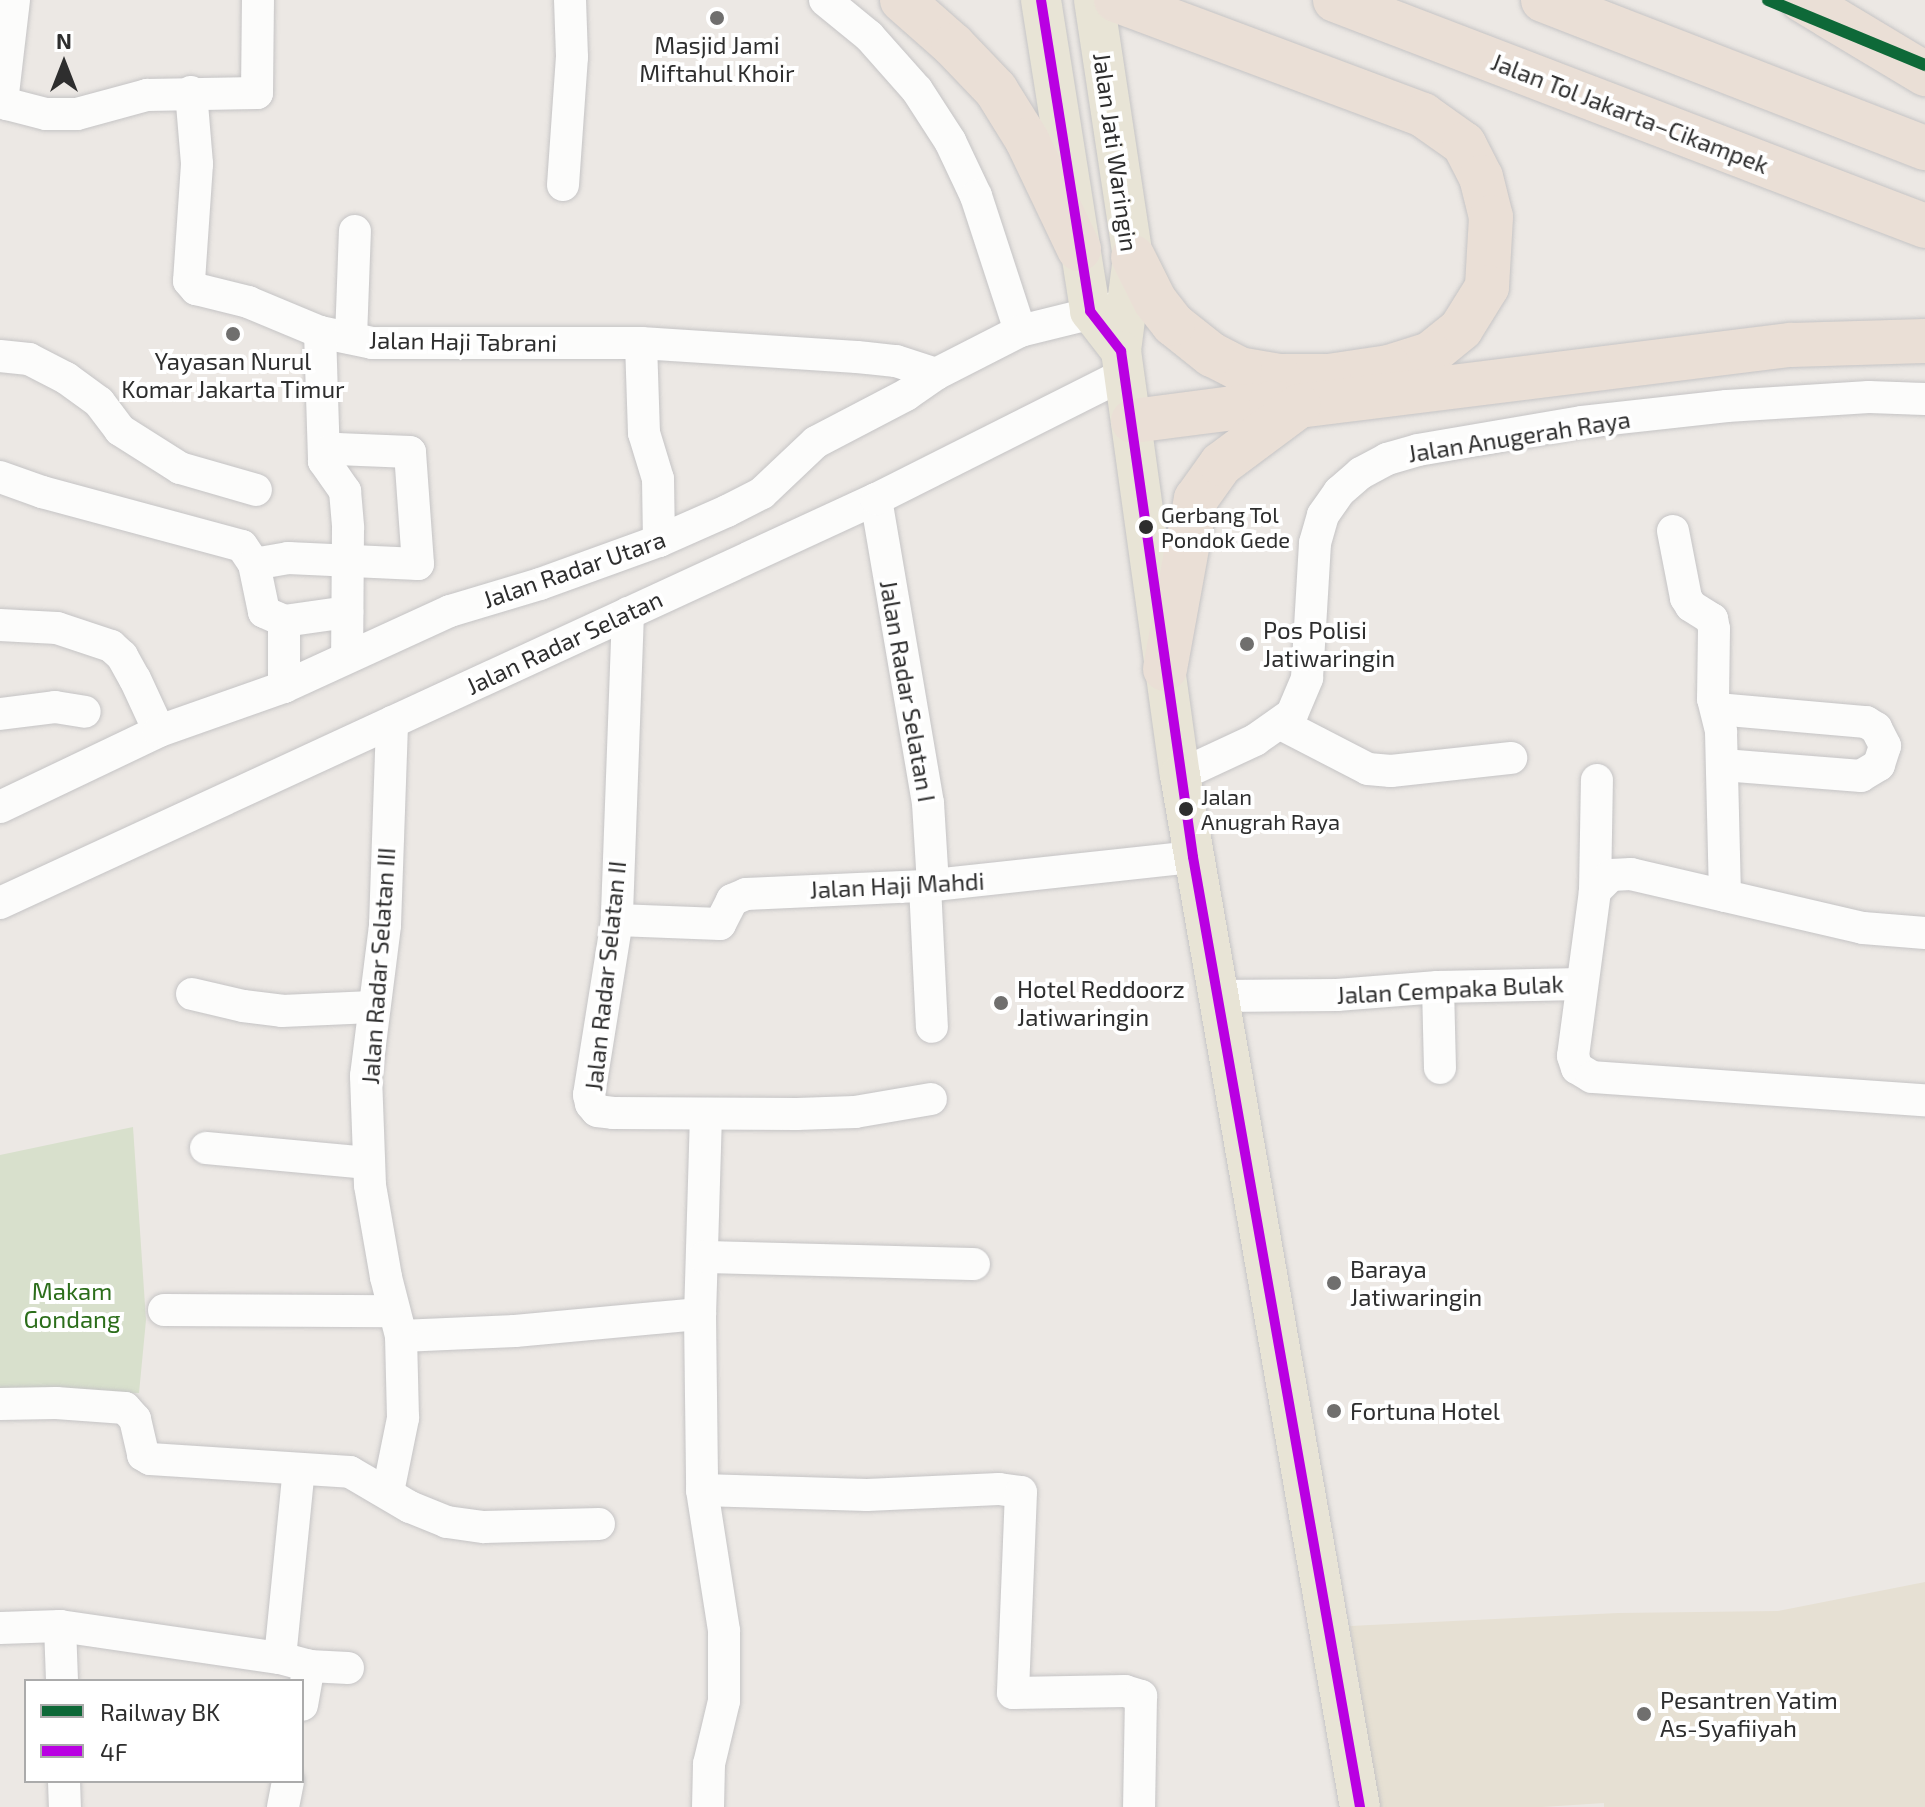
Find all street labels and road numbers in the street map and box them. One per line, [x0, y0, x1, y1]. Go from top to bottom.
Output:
street label: Jalan Tol Jakarta–Cikampek [1487, 46, 1773, 180]
street label: Jalan Jati Waringin [1088, 50, 1144, 254]
street label: Jalan Haji Tabrani [368, 325, 558, 357]
street label: Jalan Anugerah Raya [1405, 404, 1633, 468]
street label: Jalan Radar Utara [479, 524, 669, 614]
street label: Jalan Radar Selatan I [874, 578, 942, 804]
street label: Jalan Radar Selatan [461, 584, 667, 700]
street label: Jalan Radar Selatan III [355, 846, 401, 1086]
street label: Jalan Radar Selatan II [579, 859, 631, 1093]
street label: Jalan Haji Mahdi [809, 866, 985, 904]
street label: Jalan Cempaka Bulak [1336, 969, 1564, 1009]

